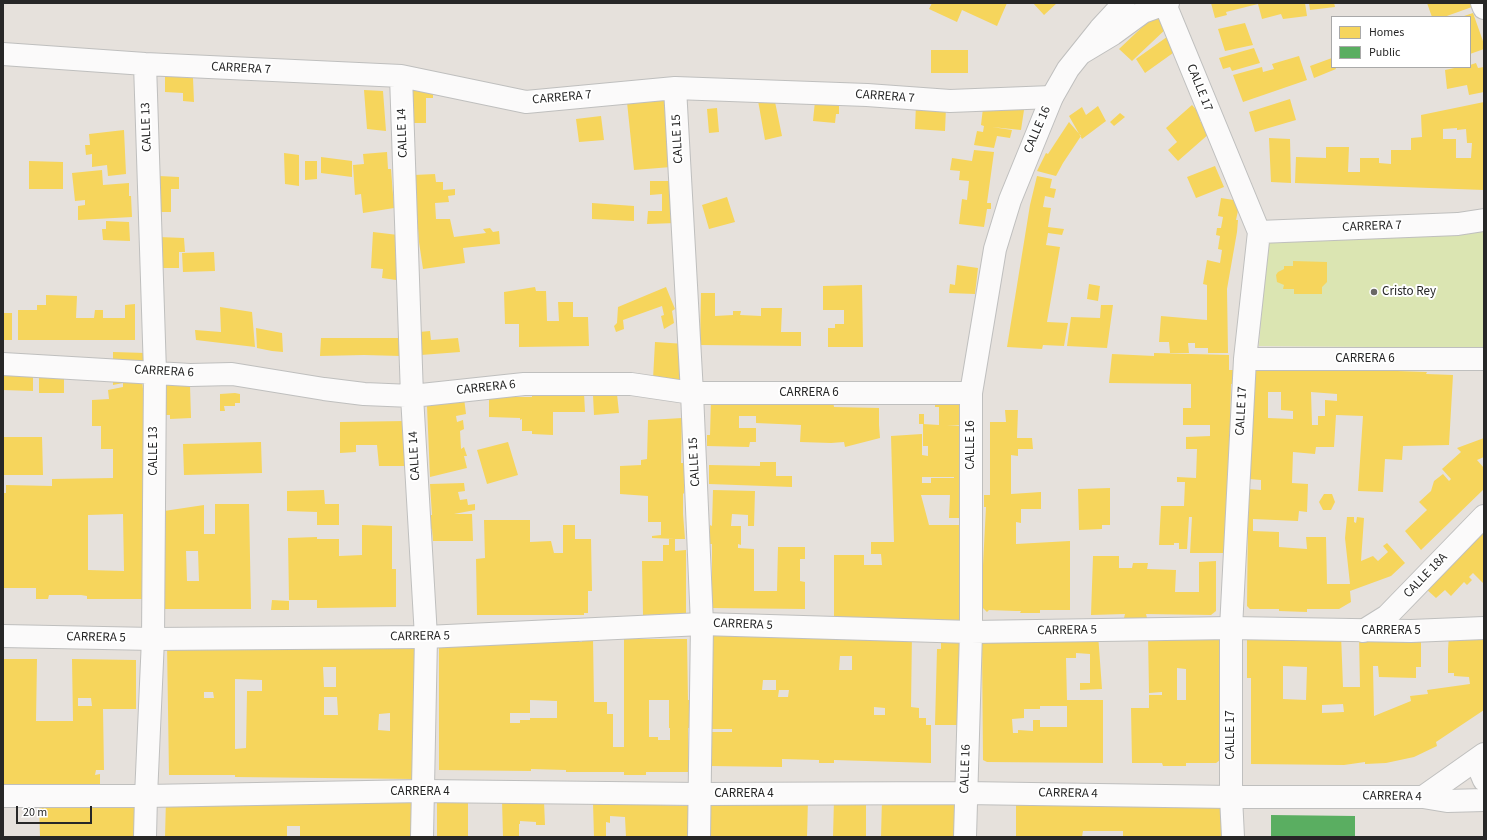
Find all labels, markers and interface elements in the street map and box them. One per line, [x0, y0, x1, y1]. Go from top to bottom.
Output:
legend [1331, 16, 1471, 68]
text: Homes [1369, 24, 1404, 41]
text: Public [1369, 44, 1400, 61]
street label: CARRERA 7 [211, 60, 271, 78]
street label: CALLE 17 [1182, 62, 1216, 114]
street label: CARRERA 7 [855, 87, 915, 107]
street label: CARRERA 7 [532, 88, 592, 108]
street label: CALLE 13 [138, 102, 156, 152]
street label: CALLE 16 [1021, 104, 1055, 156]
street label: CALLE 14 [394, 108, 412, 158]
street label: CALLE 15 [669, 114, 687, 164]
street label: CARRERA 7 [1342, 218, 1402, 236]
place label: Cristo Rey [1382, 284, 1436, 300]
marker: Cristo Rey [1369, 287, 1379, 297]
street label: CARRERA 6 [1335, 351, 1395, 367]
street label: CARRERA 6 [134, 363, 194, 381]
street label: CARRERA 6 [456, 377, 516, 399]
street label: CARRERA 6 [779, 385, 839, 401]
street label: CALLE 17 [1233, 386, 1251, 436]
street label: CALLE 16 [963, 420, 979, 470]
street label: CALLE 13 [146, 426, 162, 476]
street label: CALLE 14 [406, 431, 424, 481]
street label: CALLE 15 [686, 437, 704, 487]
street label: CALLE 18A [1401, 550, 1451, 602]
street label: CARRERA 5 [713, 616, 773, 634]
street label: CARRERA 5 [1037, 623, 1097, 639]
street label: CARRERA 5 [1361, 623, 1421, 639]
street label: CARRERA 5 [390, 629, 450, 645]
street label: CARRERA 5 [66, 630, 126, 646]
street label: CALLE 17 [1223, 710, 1239, 760]
street label: CALLE 16 [957, 744, 975, 794]
street label: CARRERA 4 [390, 784, 450, 800]
street label: CARRERA 4 [714, 786, 774, 802]
street label: CARRERA 4 [1038, 786, 1098, 802]
street label: CARRERA 4 [1362, 789, 1422, 805]
scale bar [18, 798, 94, 824]
text: 20 m [23, 804, 47, 821]

